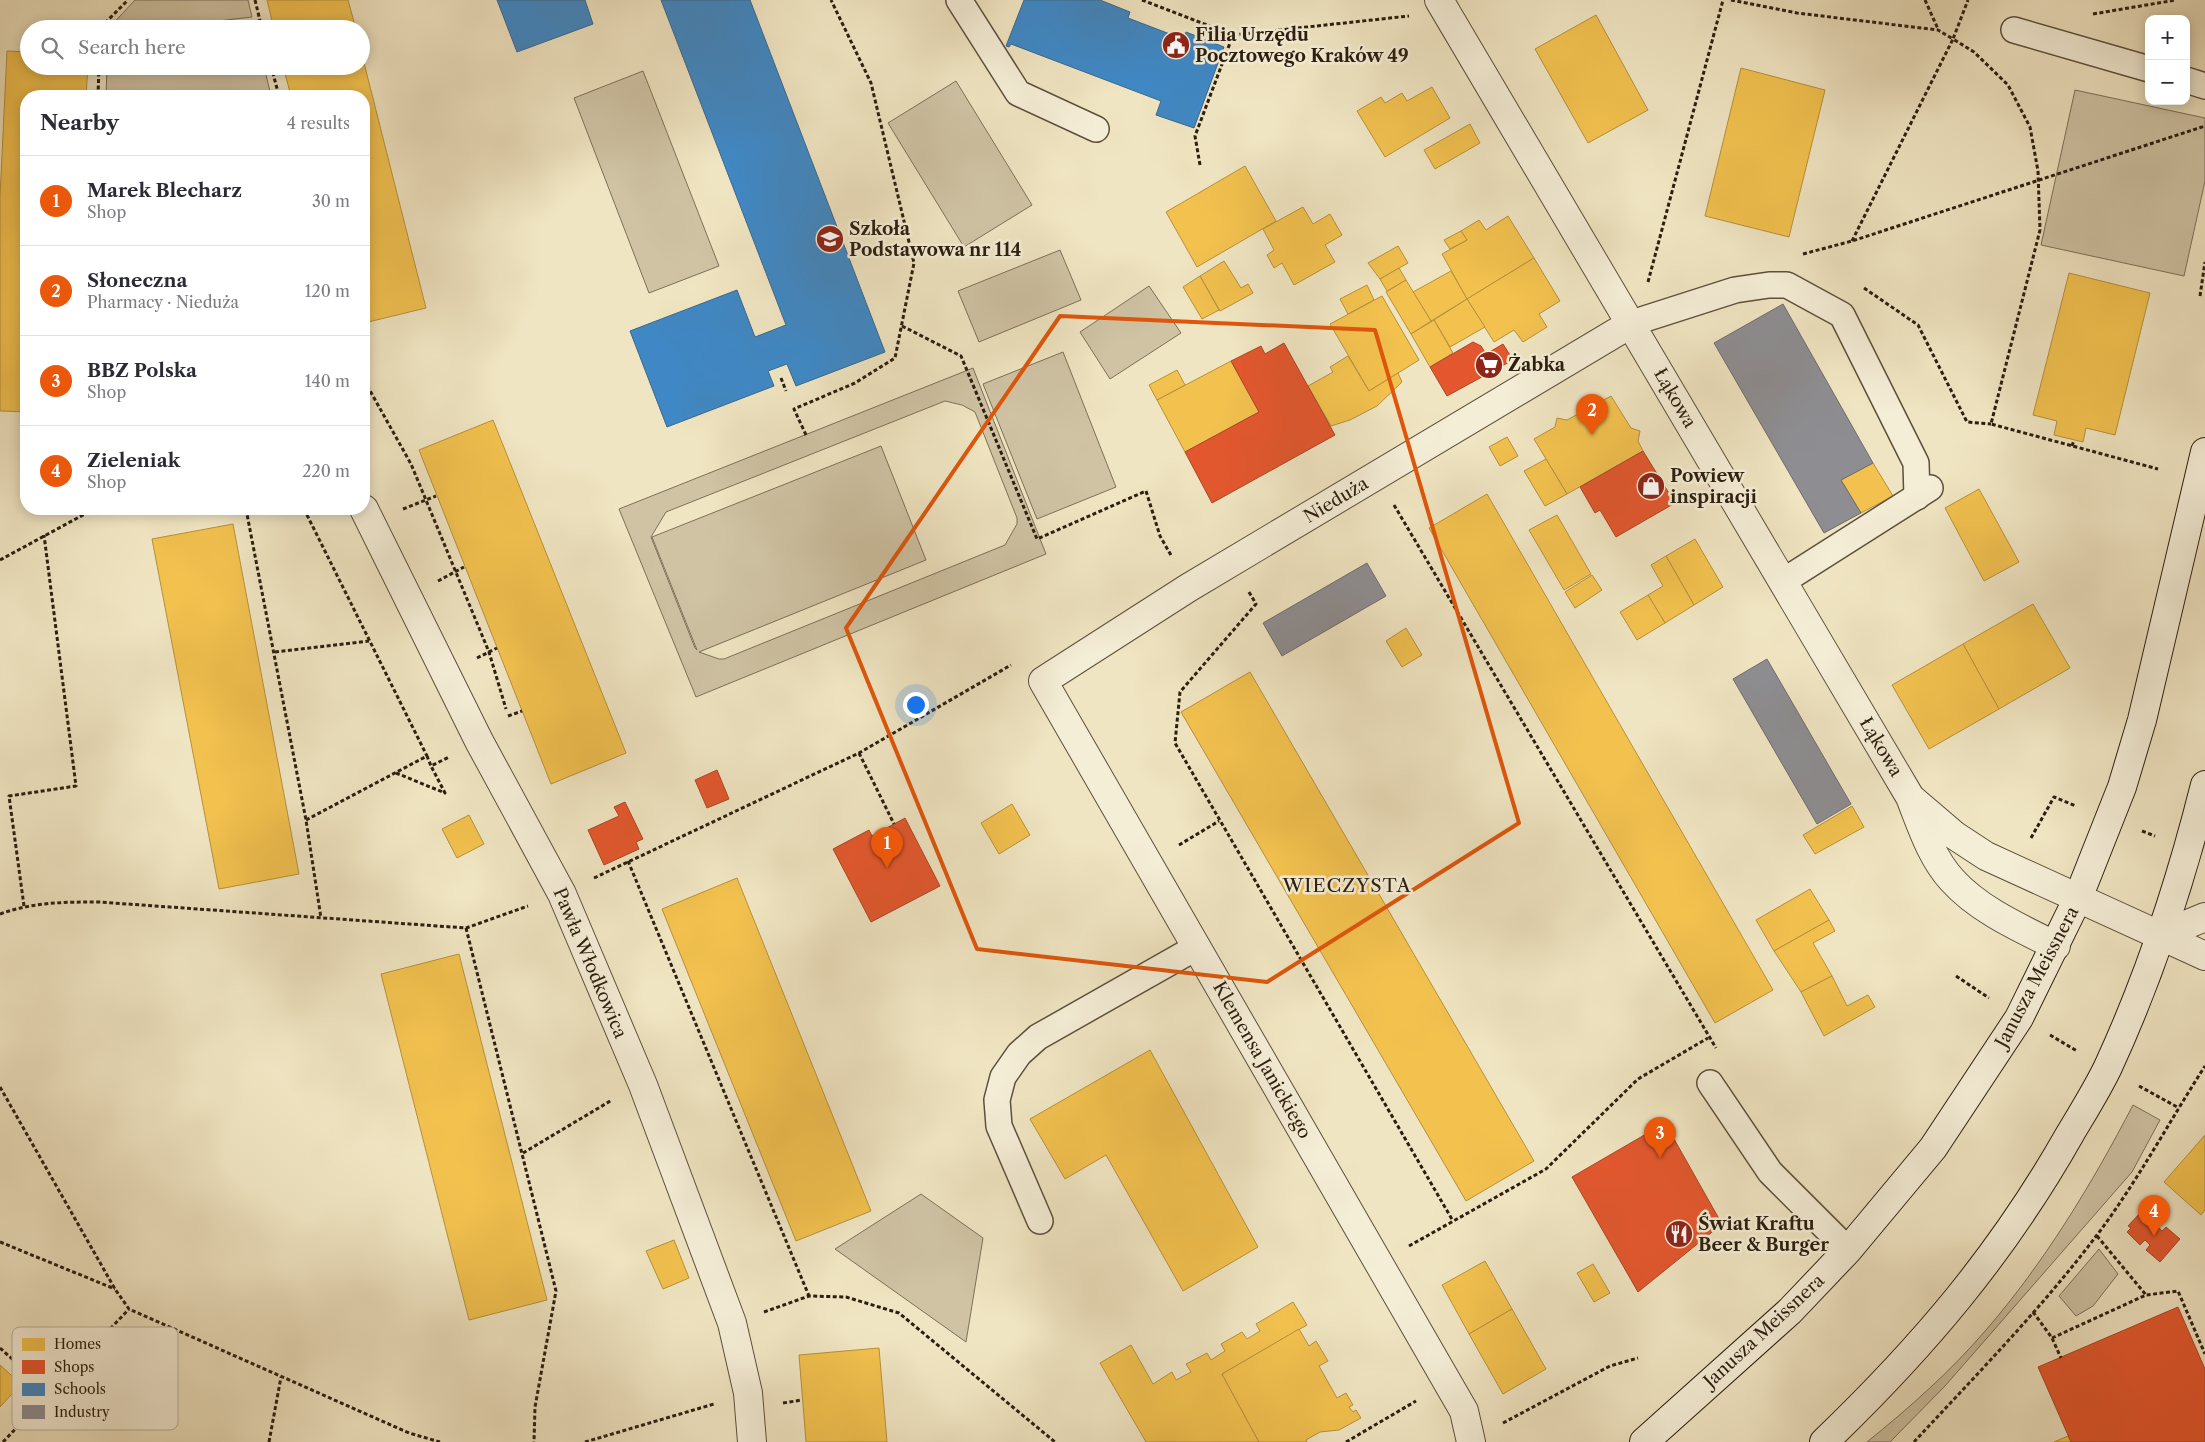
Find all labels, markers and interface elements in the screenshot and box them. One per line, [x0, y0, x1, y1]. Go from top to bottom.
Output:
map controls [2145, 15, 2190, 105]
button: + [2145, 15, 2190, 60]
search box [20, 20, 370, 75]
place label: Filia Urzędu Pocztowego Kraków 49 [1195, 24, 1409, 67]
public building icon: Filia Urzędu Pocztowego Kraków 49 [1161, 30, 1191, 60]
icon: search [38, 34, 66, 62]
text: Search here [78, 36, 186, 59]
button: − [2145, 60, 2190, 105]
text: Nearby [40, 110, 119, 135]
text: 4 results [287, 113, 350, 133]
text: Marek Blecharz [87, 179, 242, 202]
text: 1 [52, 191, 60, 211]
text: 30 m [312, 191, 350, 211]
text: Shop [87, 202, 126, 222]
place label: Szkoła Podstawowa nr 114 [849, 218, 1021, 261]
school or university icon: Szkoła Podstawowa nr 114 [815, 224, 845, 254]
text: Słoneczna [87, 269, 188, 292]
text: 2 [51, 281, 61, 301]
text: 120 m [305, 281, 350, 301]
text: Pharmacy · Nieduża [87, 292, 239, 312]
supermarket icon: Żabka [1474, 350, 1504, 380]
place label: Żabka [1508, 353, 1566, 376]
text: BBZ Polska [87, 359, 197, 382]
street label: Łąkowa [1649, 364, 1701, 432]
text: 3 [51, 371, 61, 391]
text: 140 m [305, 371, 350, 391]
text: Shop [87, 382, 126, 402]
pin: 2 [1576, 394, 1608, 435]
text: Zieleniak [87, 449, 180, 472]
text: 4 [51, 461, 61, 481]
text: 220 m [302, 461, 350, 481]
place label: Powiew inspiracji [1670, 465, 1757, 508]
shop icon: Powiew inspiracji [1636, 471, 1666, 501]
text: Shop [87, 472, 126, 492]
street label: Nieduża [1300, 472, 1373, 528]
your location [903, 692, 929, 718]
street label: Łąkowa [1855, 713, 1908, 781]
pin: 1 [871, 827, 903, 868]
district label: WIECZYSTA [1282, 874, 1411, 897]
street label: Pawła Włodkowica [548, 884, 632, 1042]
street label: Janusza Meissnera [1989, 902, 2084, 1054]
street label: Klemensa Janickiego [1208, 978, 1316, 1142]
pin: 3 [1644, 1117, 1676, 1158]
pin: 4 [2138, 1195, 2170, 1236]
place label: Świat Kraftu Beer & Burger [1698, 1212, 1829, 1256]
restaurant icon: Świat Kraftu Beer & Burger [1664, 1219, 1694, 1249]
street label: Janusza Meissnera [1697, 1269, 1829, 1394]
legend [12, 1327, 178, 1430]
text: Homes [54, 1335, 101, 1353]
text: Shops [54, 1358, 94, 1376]
text: Schools [54, 1380, 106, 1398]
text: Industry [54, 1403, 110, 1421]

